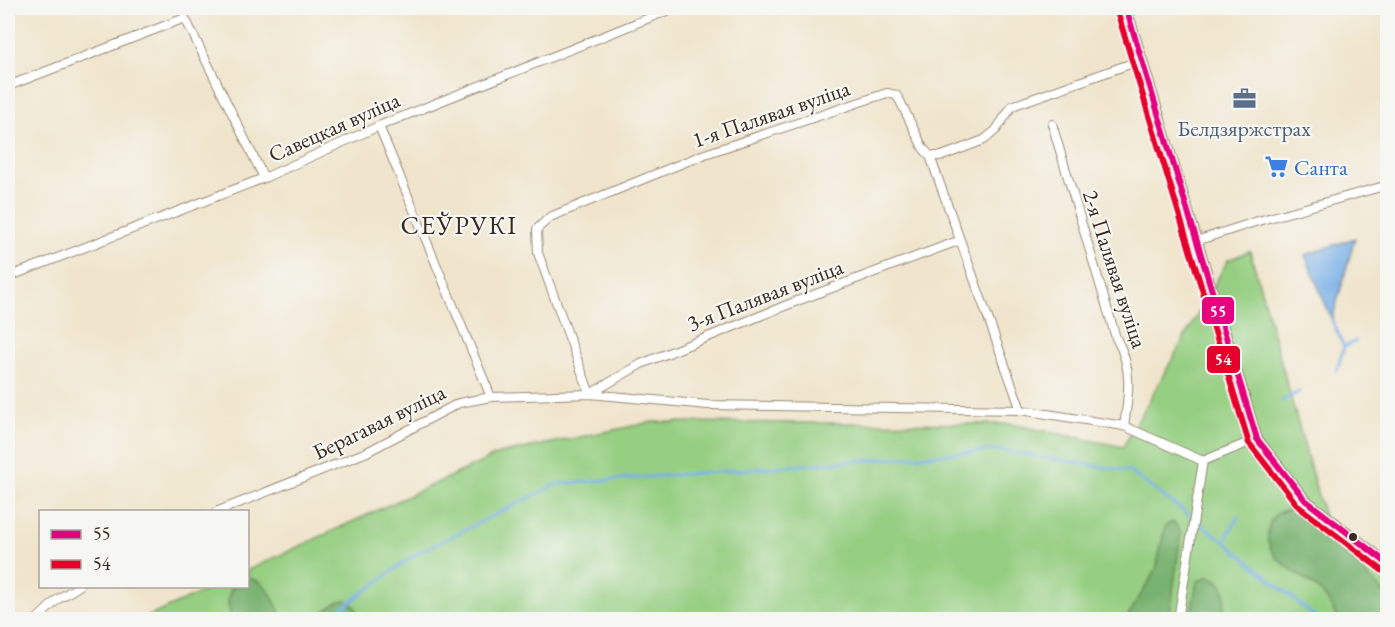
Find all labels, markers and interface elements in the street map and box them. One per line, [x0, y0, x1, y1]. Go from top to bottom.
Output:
street label: 1-я Палявая вуліца [688, 73, 854, 155]
street label: Савецкая вуліца [264, 85, 404, 169]
office icon: Белдзяржстрах [1231, 86, 1257, 112]
place label: Белдзяржстрах [1177, 114, 1311, 143]
place label: Санта [1294, 153, 1348, 182]
supermarket icon: Санта [1263, 154, 1289, 180]
street label: 2-я Палявая вуліца [1076, 186, 1154, 352]
district label: СЕЎРУКІ [400, 208, 518, 242]
street label: 3-я Палявая вуліца [683, 252, 847, 338]
line badge: 55 [1201, 296, 1235, 325]
text: 55 [1210, 301, 1226, 322]
line badge: 54 [1206, 345, 1241, 374]
text: 54 [1215, 349, 1232, 370]
street label: Берагавая вуліца [308, 377, 450, 467]
legend [39, 510, 249, 588]
text: 55 [93, 522, 110, 545]
unlabelled marker [1347, 531, 1359, 543]
text: 54 [93, 552, 111, 575]

